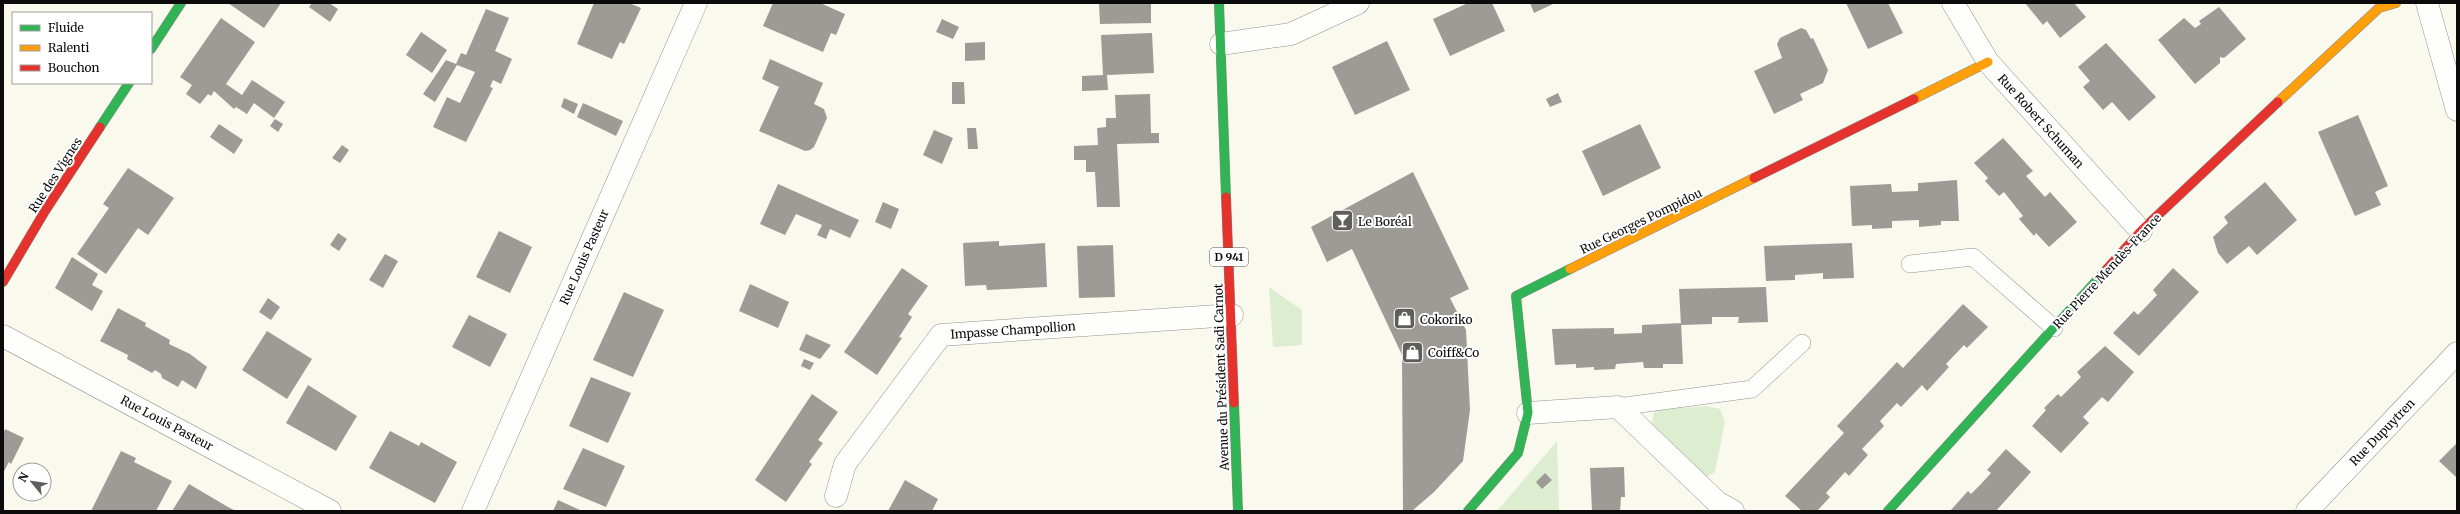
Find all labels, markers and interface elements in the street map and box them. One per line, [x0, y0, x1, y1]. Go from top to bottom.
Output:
legend [12, 12, 152, 84]
text: Fluide [48, 20, 84, 35]
text: Ralenti [48, 40, 89, 55]
text: Bouchon [48, 60, 100, 75]
street label: Rue Robert Schuman [1995, 71, 2087, 171]
street label: Rue des Vignes [25, 135, 85, 215]
street label: Rue Georges Pompidou [1578, 185, 1705, 257]
street label: Rue Louis Pasteur [556, 206, 612, 307]
bar icon: Le Boréal [1329, 208, 1355, 234]
street label: Rue Pierre Mendès-France [2050, 210, 2164, 332]
place label: Le Boréal [1358, 214, 1412, 229]
road number: D 941 [1210, 248, 1248, 266]
street label: Avenue du Président Sadi Carnot [1210, 283, 1232, 472]
shop icon: Cokoriko [1392, 306, 1418, 332]
place label: Cokoriko [1420, 312, 1472, 327]
street label: Impasse Champollion [950, 318, 1076, 342]
shop icon: Coiff&Co [1399, 339, 1425, 365]
place label: Coiff&Co [1428, 345, 1479, 360]
street label: Rue Louis Pasteur [118, 392, 216, 454]
street label: Rue Dupuytren [2346, 395, 2418, 469]
north arrow [12, 462, 52, 502]
text: N [15, 470, 32, 484]

